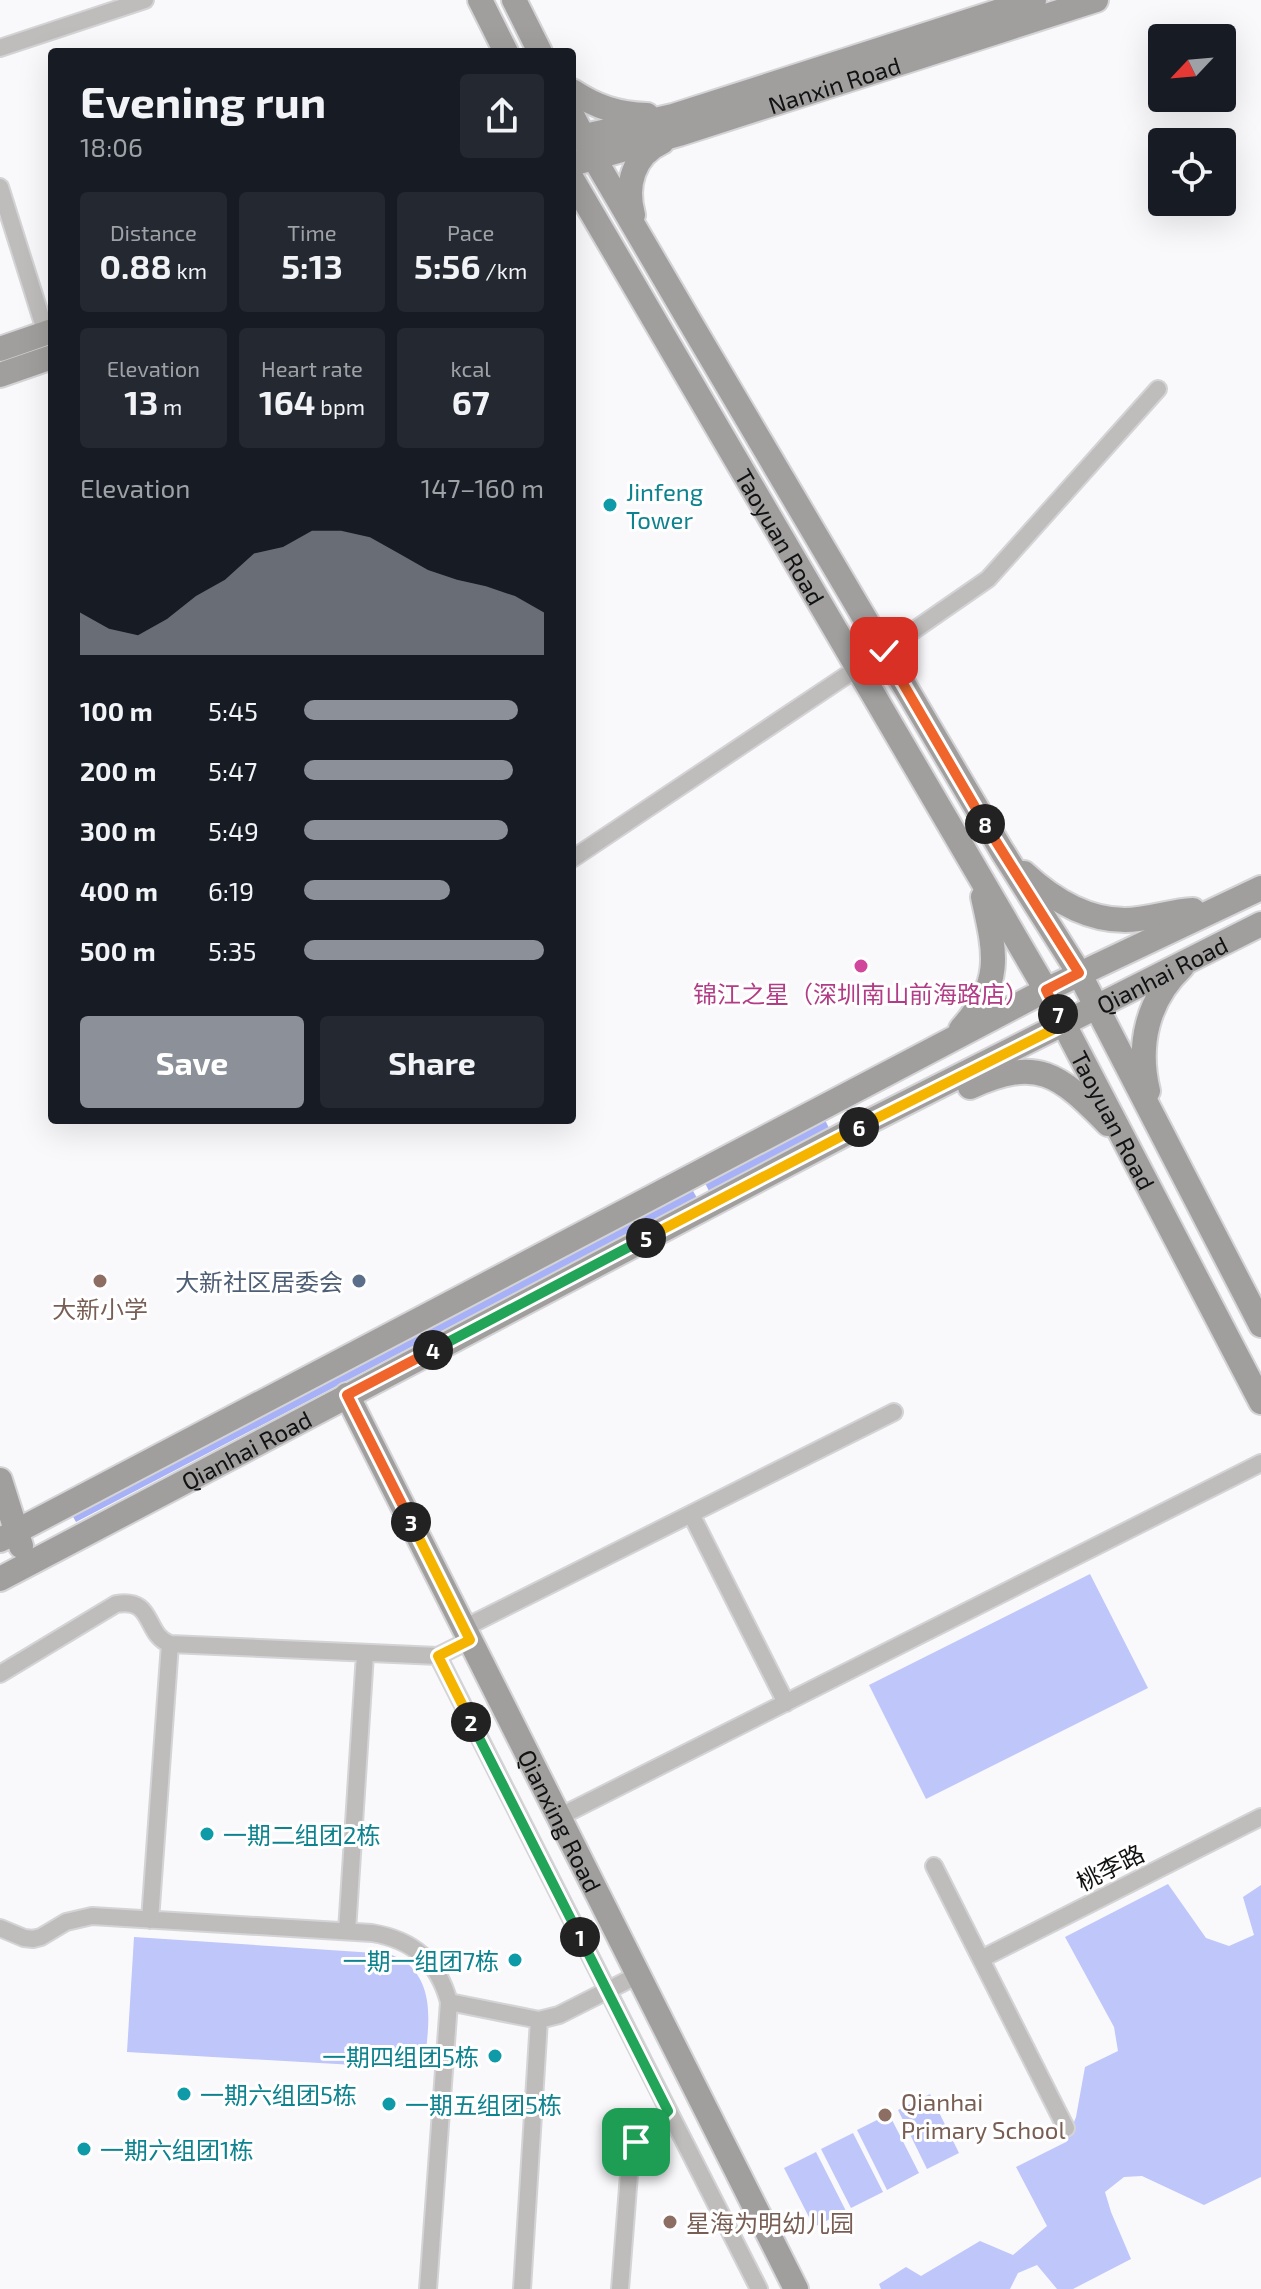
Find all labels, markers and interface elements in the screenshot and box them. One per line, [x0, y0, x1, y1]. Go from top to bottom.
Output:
north arrow [1148, 24, 1236, 112]
map controls [1148, 24, 1236, 216]
street label: Nanxin Road [764, 49, 904, 119]
text: Evening run [80, 74, 326, 127]
button: share [460, 74, 544, 158]
button: locate [1148, 128, 1236, 216]
text: 18:06 [80, 131, 143, 162]
text: Distance [110, 219, 197, 245]
text: Time [287, 219, 337, 245]
text: Pace [447, 219, 494, 245]
text: 0.88 [100, 245, 172, 286]
text: 5:13 [281, 245, 343, 286]
text: 5:56 [414, 245, 480, 286]
text: km [172, 257, 207, 283]
text: /km [480, 257, 527, 283]
text: Elevation [107, 355, 200, 381]
text: Heart rate [261, 355, 363, 381]
text: kcal [451, 355, 491, 381]
text: 13 [124, 381, 158, 422]
text: 164 [259, 381, 315, 422]
text: 67 [452, 381, 490, 422]
text: m [158, 393, 182, 419]
text: bpm [315, 393, 365, 419]
street label: Taoyuan Road [730, 463, 832, 610]
text: Elevation [80, 472, 190, 503]
text: 147–160 m [421, 472, 544, 503]
place label: Jinfeng Tower [626, 477, 703, 534]
marker: Jinfeng Tower [601, 496, 619, 514]
pin [850, 617, 918, 685]
icon: check [862, 629, 906, 673]
text: 100 m [80, 695, 153, 726]
text: 5:45 [208, 695, 258, 726]
text: 200 m [80, 755, 156, 786]
text: 5:47 [208, 755, 257, 786]
pin: 8 [965, 804, 1005, 844]
text: 8 [978, 811, 992, 837]
text: 300 m [80, 815, 156, 846]
text: 5:49 [208, 815, 259, 846]
text: 400 m [80, 875, 158, 906]
text: 6:19 [208, 875, 254, 906]
street label: Qianhai Road [1092, 929, 1232, 1019]
text: 500 m [80, 935, 156, 966]
text: 5:35 [208, 935, 256, 966]
marker: 锦江之星（深圳南山前海路店） [852, 957, 870, 975]
place label: 锦江之星（深圳南山前海路店） [693, 979, 1029, 1008]
pin: 7 [1038, 994, 1078, 1034]
text: 7 [1052, 1001, 1064, 1027]
button: Save [80, 1016, 304, 1108]
button: Share [320, 1016, 544, 1108]
street label: Taoyuan Road [1066, 1046, 1162, 1194]
pin: 6 [839, 1107, 879, 1147]
text: 6 [853, 1114, 865, 1140]
pin: 5 [626, 1218, 666, 1258]
text: 5 [640, 1225, 652, 1251]
place label: 大新社区居委会 [175, 1267, 343, 1296]
marker: 大新小学 [91, 1272, 109, 1290]
marker: 大新社区居委会 [350, 1272, 368, 1290]
place label: 大新小学 [52, 1294, 148, 1323]
pin: 4 [413, 1330, 453, 1370]
text: 4 [426, 1337, 440, 1363]
street label: Qianhai Road [176, 1403, 316, 1496]
pin: 3 [391, 1502, 431, 1542]
text: 3 [405, 1509, 417, 1535]
pin: 2 [451, 1702, 491, 1742]
text: 2 [465, 1709, 477, 1735]
street label: Qianxing Road [513, 1744, 609, 1896]
place label: 一期二组团2栋 [223, 1820, 381, 1849]
marker: 一期二组团2栋 [198, 1825, 216, 1843]
street label: 桃李路 [1071, 1838, 1149, 1896]
pin: 1 [560, 1917, 600, 1957]
text: 1 [575, 1924, 585, 1950]
place label: 一期一组团7栋 [343, 1946, 499, 1975]
marker: 一期一组团7栋 [506, 1951, 524, 1969]
place label: 一期四组团5栋 [322, 2042, 479, 2071]
marker: 一期四组团5栋 [486, 2047, 504, 2065]
place label: 一期六组团5栋 [200, 2080, 357, 2109]
marker: 一期六组团5栋 [175, 2085, 193, 2103]
place label: Qianhai Primary School [901, 2087, 1066, 2144]
place label: 一期五组团5栋 [405, 2090, 562, 2119]
marker: 一期五组团5栋 [380, 2095, 398, 2113]
marker: Qianhai Primary School [876, 2106, 894, 2124]
pin [602, 2108, 670, 2176]
icon: arrive [614, 2120, 658, 2164]
place label: 一期六组团1栋 [100, 2135, 254, 2164]
marker: 一期六组团1栋 [75, 2140, 93, 2158]
place label: 星海为明幼儿园 [686, 2208, 854, 2237]
marker: 星海为明幼儿园 [661, 2213, 679, 2231]

